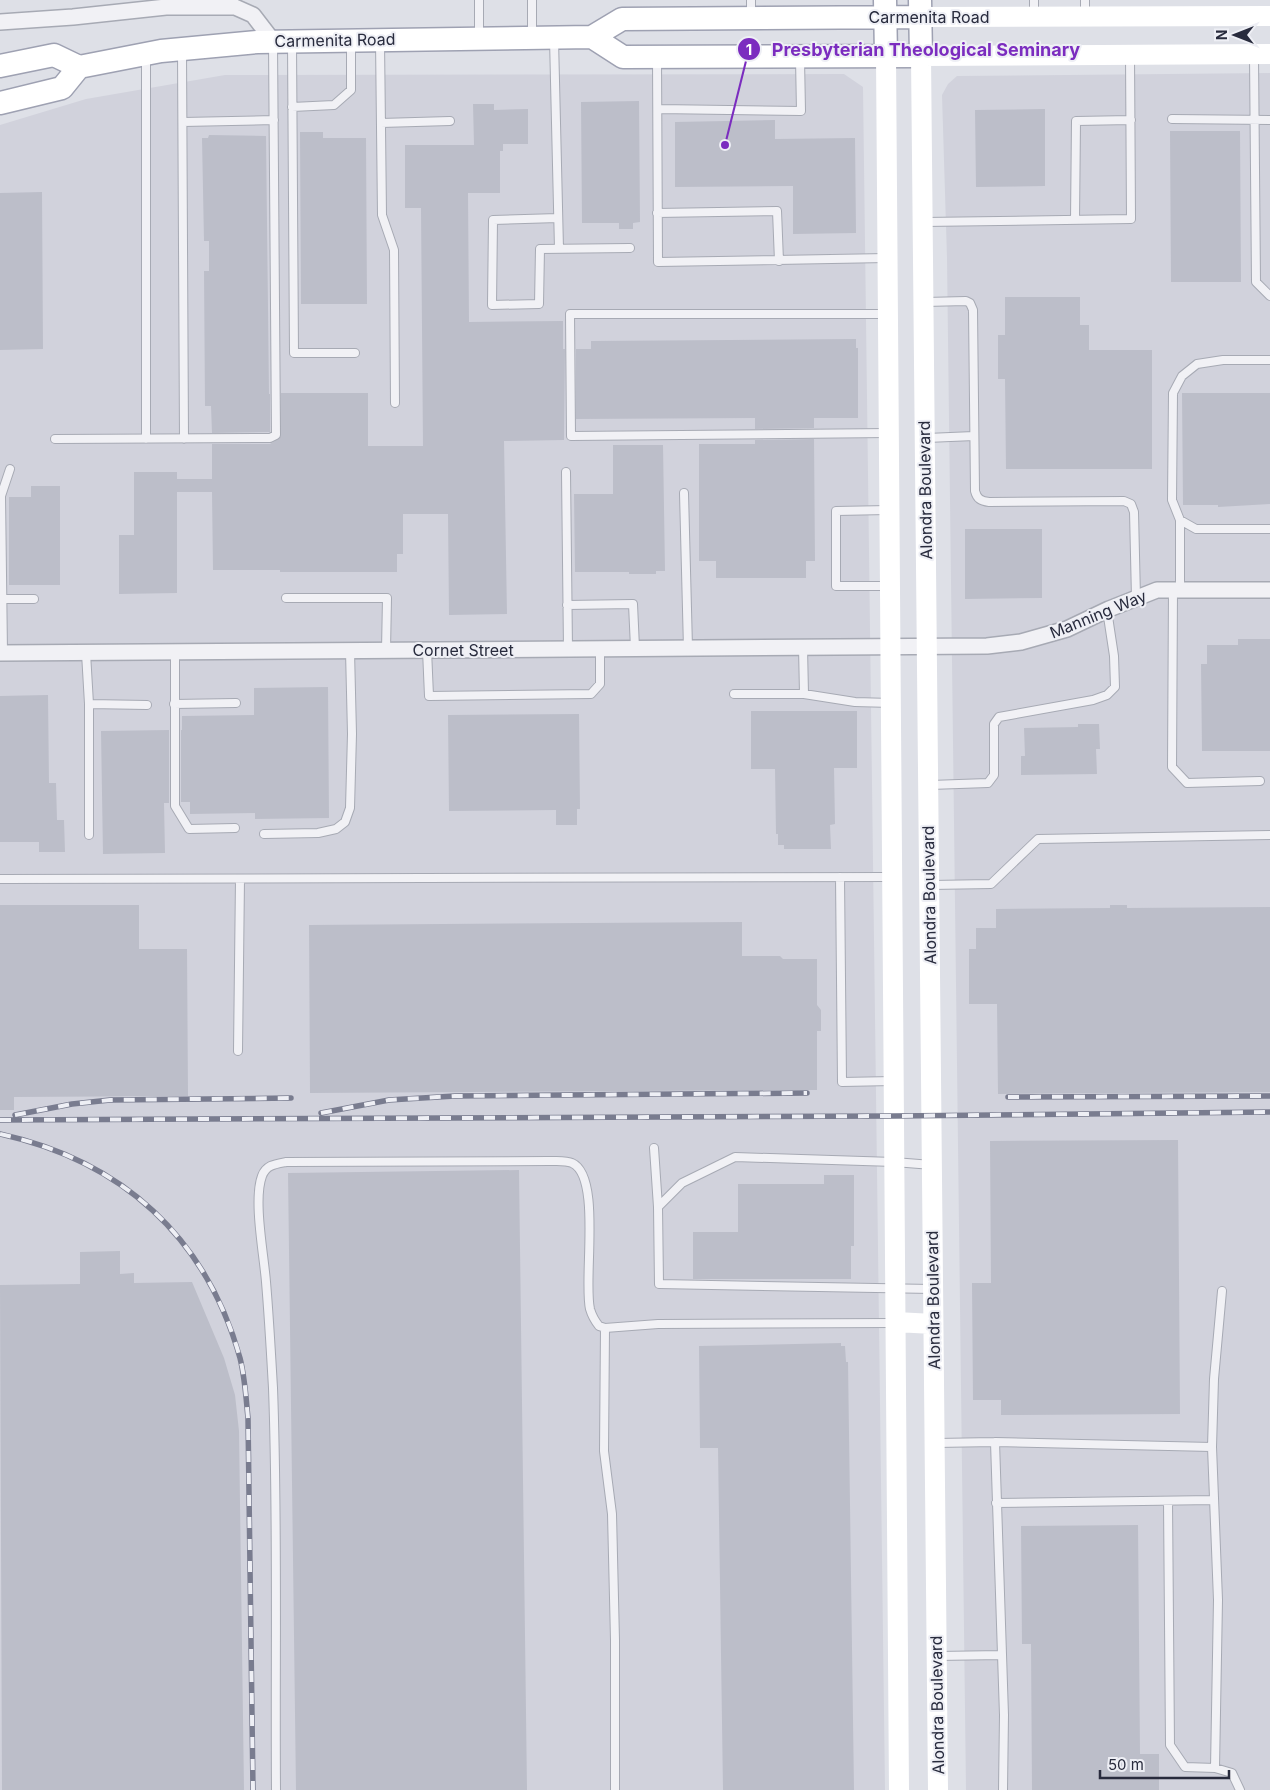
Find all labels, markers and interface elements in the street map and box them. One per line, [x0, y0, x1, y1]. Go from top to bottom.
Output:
street label: Carmenita Road [868, 7, 990, 27]
north arrow [1210, 10, 1260, 60]
street label: Carmenita Road [274, 29, 396, 51]
text: N [1213, 30, 1230, 40]
callout: Presbyterian Theological Seminary [736, 33, 1090, 66]
text: Presbyterian Theological Seminary [772, 39, 1080, 60]
text: 1 [746, 40, 752, 59]
street label: Alondra Boulevard [914, 420, 936, 560]
street label: Manning Way [1047, 585, 1149, 643]
street label: Cornet Street [412, 640, 514, 660]
street label: Alondra Boulevard [918, 825, 940, 965]
street label: Alondra Boulevard [922, 1230, 944, 1370]
street label: Alondra Boulevard [926, 1635, 948, 1775]
scale bar [1100, 1748, 1229, 1780]
text: 50 m [1108, 1755, 1144, 1774]

